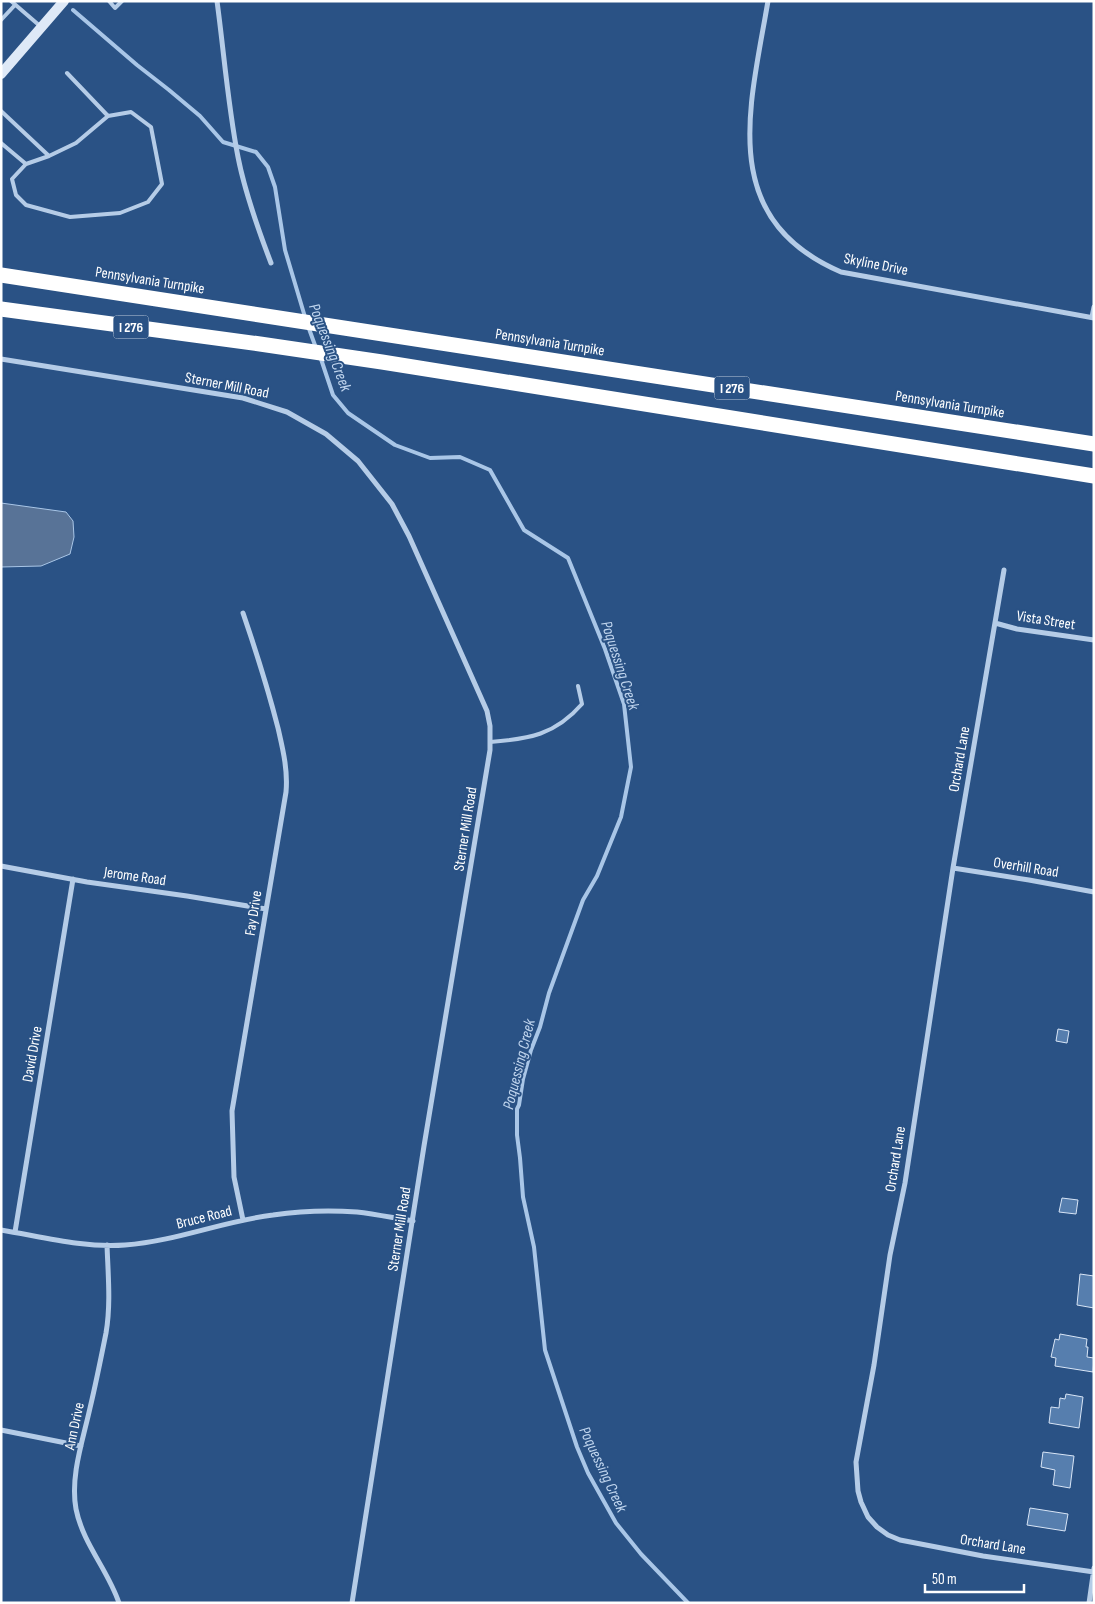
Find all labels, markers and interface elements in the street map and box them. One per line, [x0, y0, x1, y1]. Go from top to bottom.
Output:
street label: Skyline Drive [842, 249, 910, 280]
street label: Pennsylvania Turnpike [94, 262, 206, 299]
water label: Poquessing Creek [304, 301, 355, 395]
road number: I 276 [114, 316, 148, 338]
street label: Pennsylvania Turnpike [494, 324, 606, 361]
street label: Sterner Mill Road [183, 368, 270, 403]
road number: I 276 [714, 376, 750, 399]
street label: Pennsylvania Turnpike [894, 386, 1006, 423]
street label: Vista Street [1015, 606, 1077, 635]
water label: Poquessing Creek [596, 619, 643, 713]
street label: Orchard Lane [944, 725, 975, 793]
street label: Sterner Mill Road [449, 786, 482, 873]
street label: Overhill Road [992, 853, 1060, 882]
street label: Jerome Road [102, 863, 167, 890]
street label: Fay Drive [241, 889, 266, 937]
water label: Poquessing Creek [499, 1016, 540, 1112]
street label: David Drive [18, 1025, 47, 1083]
street label: Orchard Lane [881, 1125, 910, 1193]
street label: Sterner Mill Road [383, 1186, 416, 1273]
street label: Bruce Road [174, 1201, 234, 1234]
street label: Ann Drive [60, 1401, 89, 1453]
water label: Poquessing Creek [574, 1424, 631, 1516]
street label: Orchard Lane [959, 1530, 1027, 1559]
scale bar [925, 1562, 1024, 1594]
text: 50 m [932, 1570, 957, 1589]

